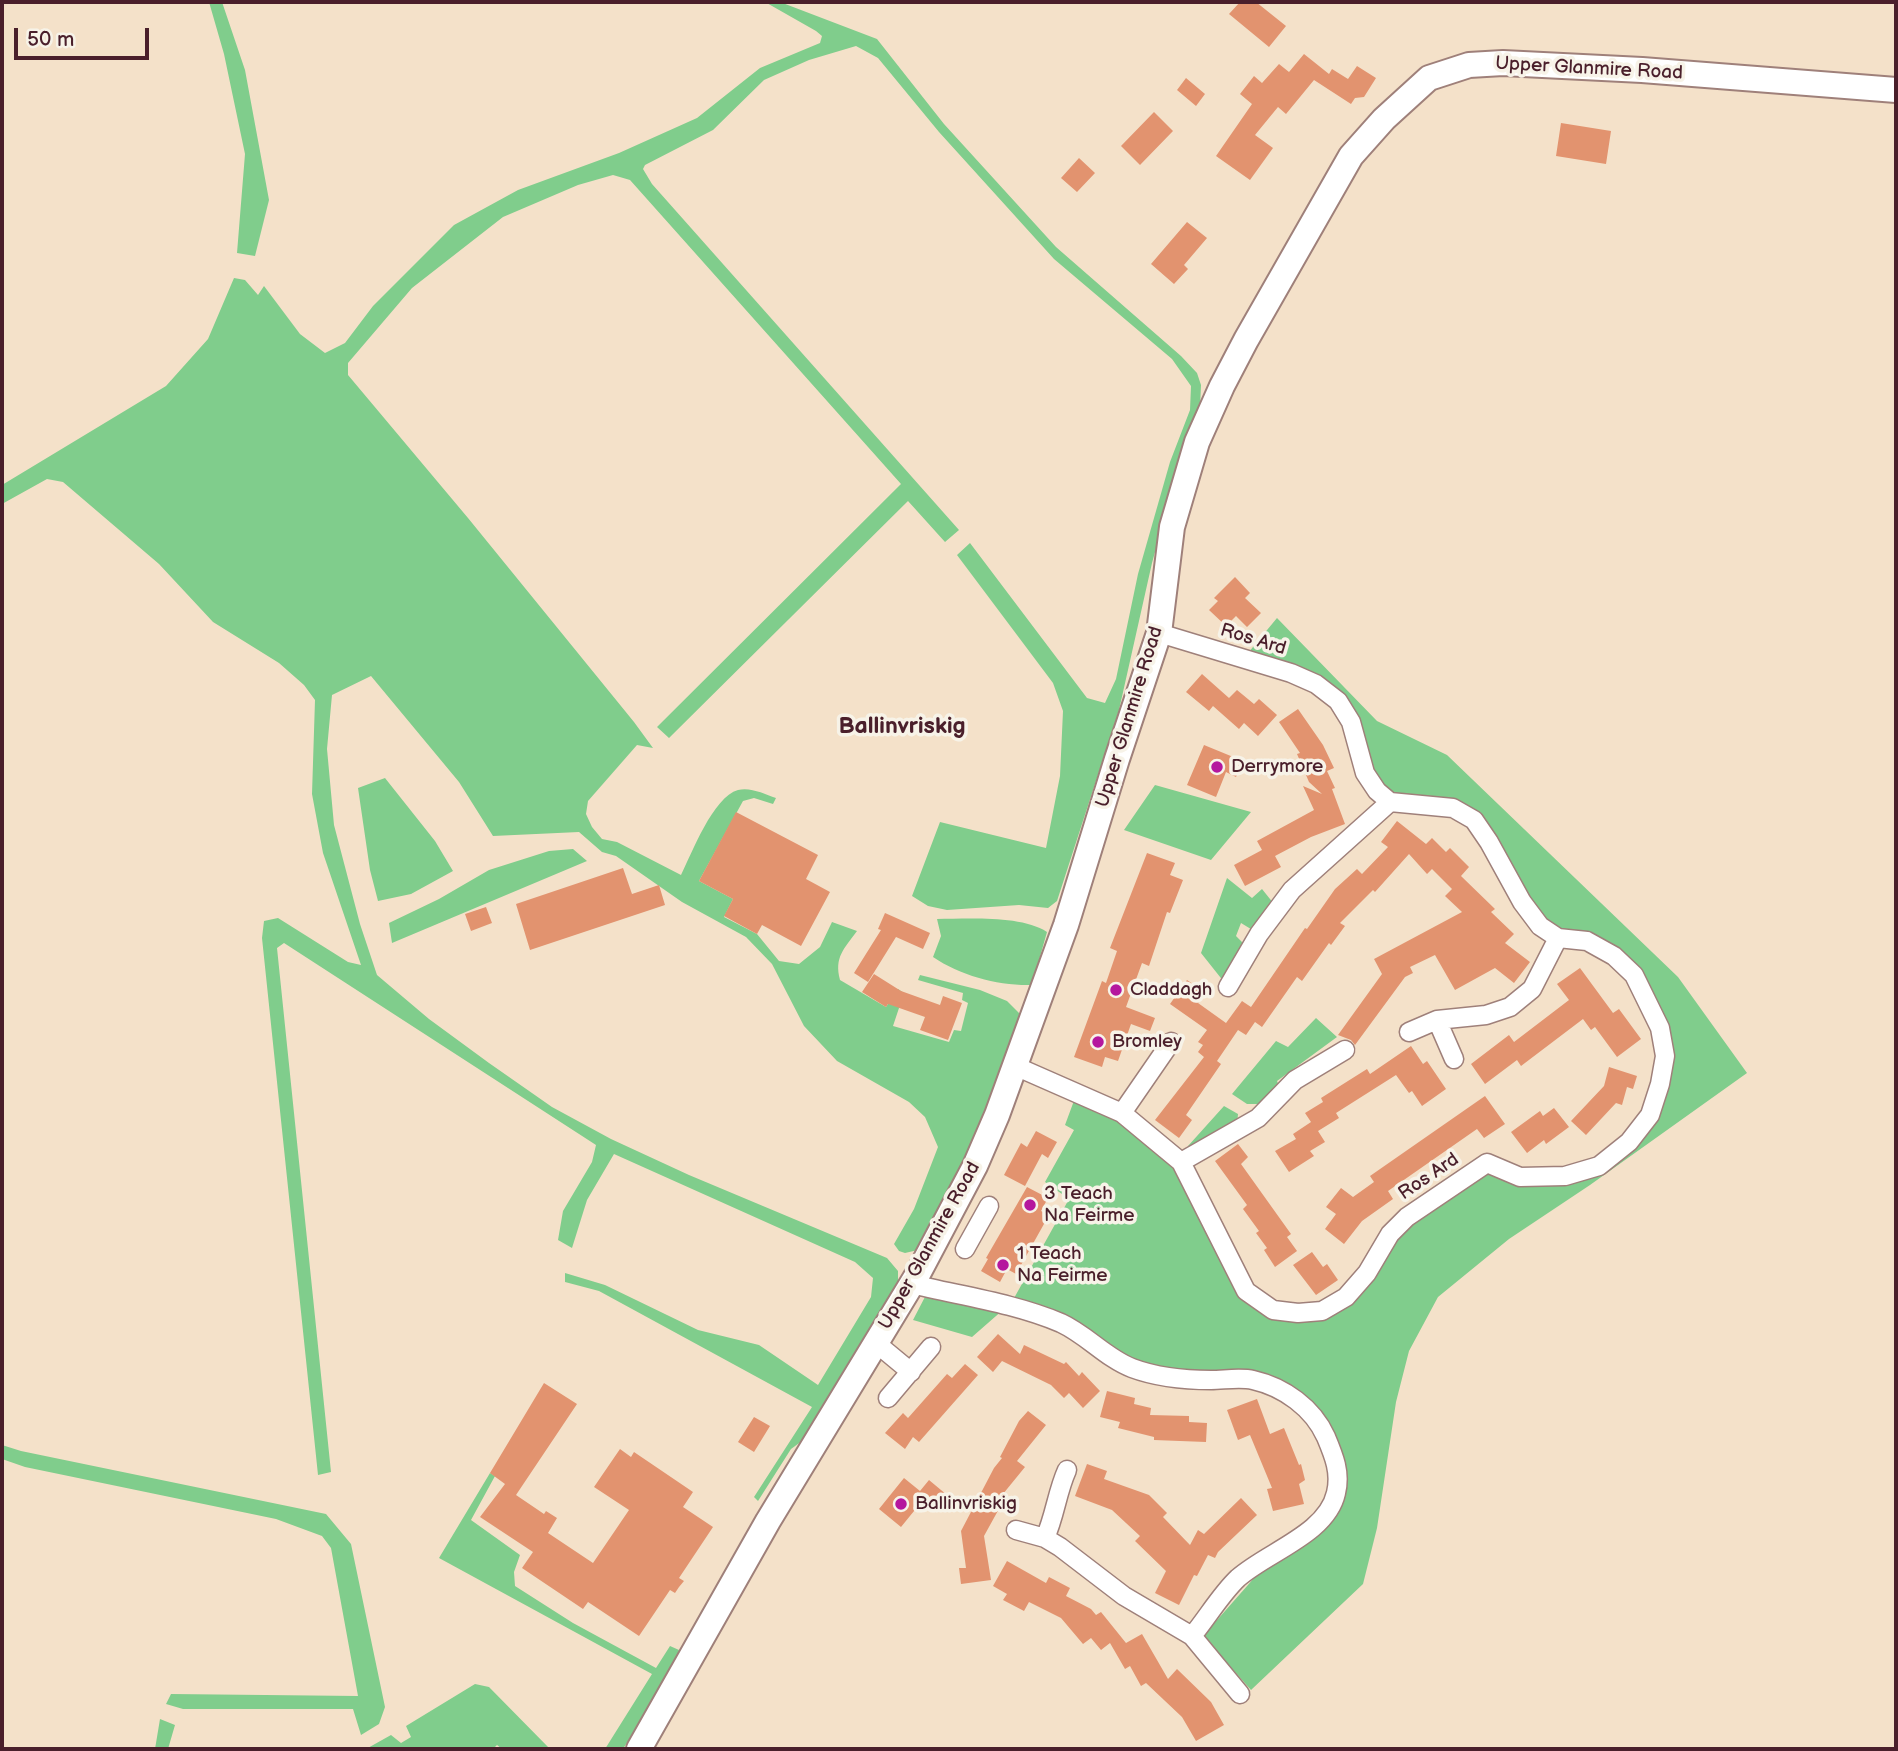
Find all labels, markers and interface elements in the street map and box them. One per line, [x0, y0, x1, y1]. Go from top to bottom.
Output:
scale bar [18, 14, 152, 58]
text: 50 m [27, 27, 74, 52]
street label: Upper Glanmire Road [1495, 53, 1683, 85]
street label: Ros Ard [1217, 619, 1289, 661]
street label: Upper Glanmire Road [1092, 624, 1168, 810]
district label: Ballinvriskig [838, 713, 966, 741]
place label: Derrymore [1231, 756, 1323, 778]
marker: Derrymore [1209, 759, 1225, 775]
place label: Claddagh [1130, 979, 1212, 1001]
marker: Claddagh [1108, 982, 1124, 998]
place label: Bromley [1112, 1031, 1182, 1053]
marker: Bromley [1090, 1034, 1106, 1050]
street label: Ros Ard [1395, 1149, 1463, 1205]
street label: Upper Glanmire Road [874, 1158, 986, 1334]
place label: 3 Teach Na Feirme [1044, 1183, 1134, 1227]
marker: 3 Teach Na Feirme [1022, 1197, 1038, 1213]
place label: 1 Teach Na Feirme [1017, 1243, 1107, 1287]
marker: 1 Teach Na Feirme [995, 1257, 1011, 1273]
place label: Ballinvriskig [915, 1493, 1017, 1515]
marker: Ballinvriskig [893, 1496, 909, 1512]

